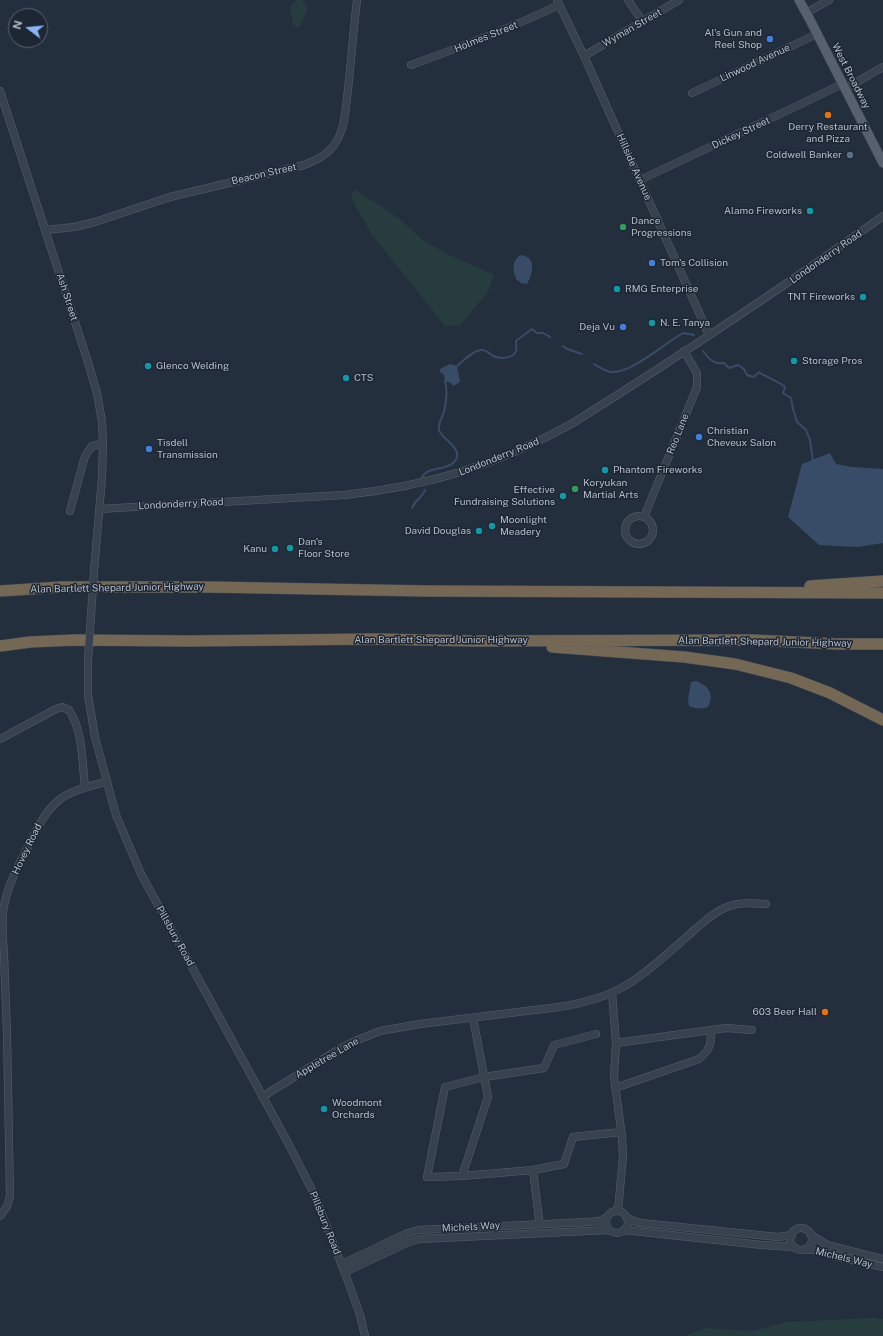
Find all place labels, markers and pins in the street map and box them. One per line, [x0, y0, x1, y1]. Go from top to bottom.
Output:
place label: Al's Gun and Reel Shop [704, 27, 762, 50]
marker: Al's Gun and Reel Shop [765, 34, 775, 44]
marker: Derry Restaurant and Pizza [823, 110, 833, 120]
place label: Derry Restaurant and Pizza [788, 121, 868, 144]
place label: Coldwell Banker [766, 149, 842, 161]
marker: Coldwell Banker [845, 150, 855, 160]
place label: Alamo Fireworks [724, 205, 802, 217]
marker: Alamo Fireworks [805, 206, 815, 216]
place label: Dance Progressions [631, 215, 692, 238]
marker: Dance Progressions [618, 222, 628, 232]
place label: Tom's Collision [660, 257, 728, 269]
marker: Tom's Collision [647, 258, 657, 268]
place label: RMG Enterprise [625, 283, 698, 295]
marker: RMG Enterprise [612, 284, 622, 294]
place label: TNT Fireworks [787, 291, 855, 303]
marker: TNT Fireworks [858, 292, 868, 302]
place label: N. E. Tanya [660, 317, 710, 329]
marker: N. E. Tanya [647, 318, 657, 328]
place label: Deja Vu [579, 321, 615, 333]
marker: Deja Vu [618, 322, 628, 332]
place label: Storage Pros [802, 355, 862, 367]
marker: Storage Pros [789, 356, 799, 366]
place label: Glenco Welding [156, 360, 229, 372]
marker: Glenco Welding [143, 361, 153, 371]
place label: CTS [354, 372, 373, 384]
marker: CTS [341, 373, 351, 383]
place label: Christian Cheveux Salon [707, 425, 776, 448]
marker: Christian Cheveux Salon [694, 432, 704, 442]
place label: Tisdell Transmission [157, 437, 218, 460]
marker: Tisdell Transmission [144, 444, 154, 454]
place label: Phantom Fireworks [613, 464, 702, 476]
marker: Phantom Fireworks [600, 465, 610, 475]
place label: Koryukan Martial Arts [583, 477, 638, 500]
place label: Effective Fundraising Solutions [454, 484, 555, 508]
marker: Koryukan Martial Arts [570, 484, 580, 494]
marker: Effective Fundraising Solutions [558, 491, 568, 501]
place label: Moonlight Meadery [500, 514, 547, 538]
marker: Moonlight Meadery [487, 521, 497, 531]
place label: David Douglas [405, 525, 471, 537]
marker: David Douglas [474, 526, 484, 536]
place label: Dan's Floor Store [298, 536, 350, 560]
place label: Kanu [243, 543, 267, 555]
marker: Dan's Floor Store [285, 543, 295, 553]
marker: Kanu [270, 544, 280, 554]
place label: 603 Beer Hall [753, 1006, 817, 1018]
marker: 603 Beer Hall [820, 1007, 830, 1017]
place label: Woodmont Orchards [332, 1097, 382, 1120]
marker: Woodmont Orchards [319, 1104, 329, 1114]

